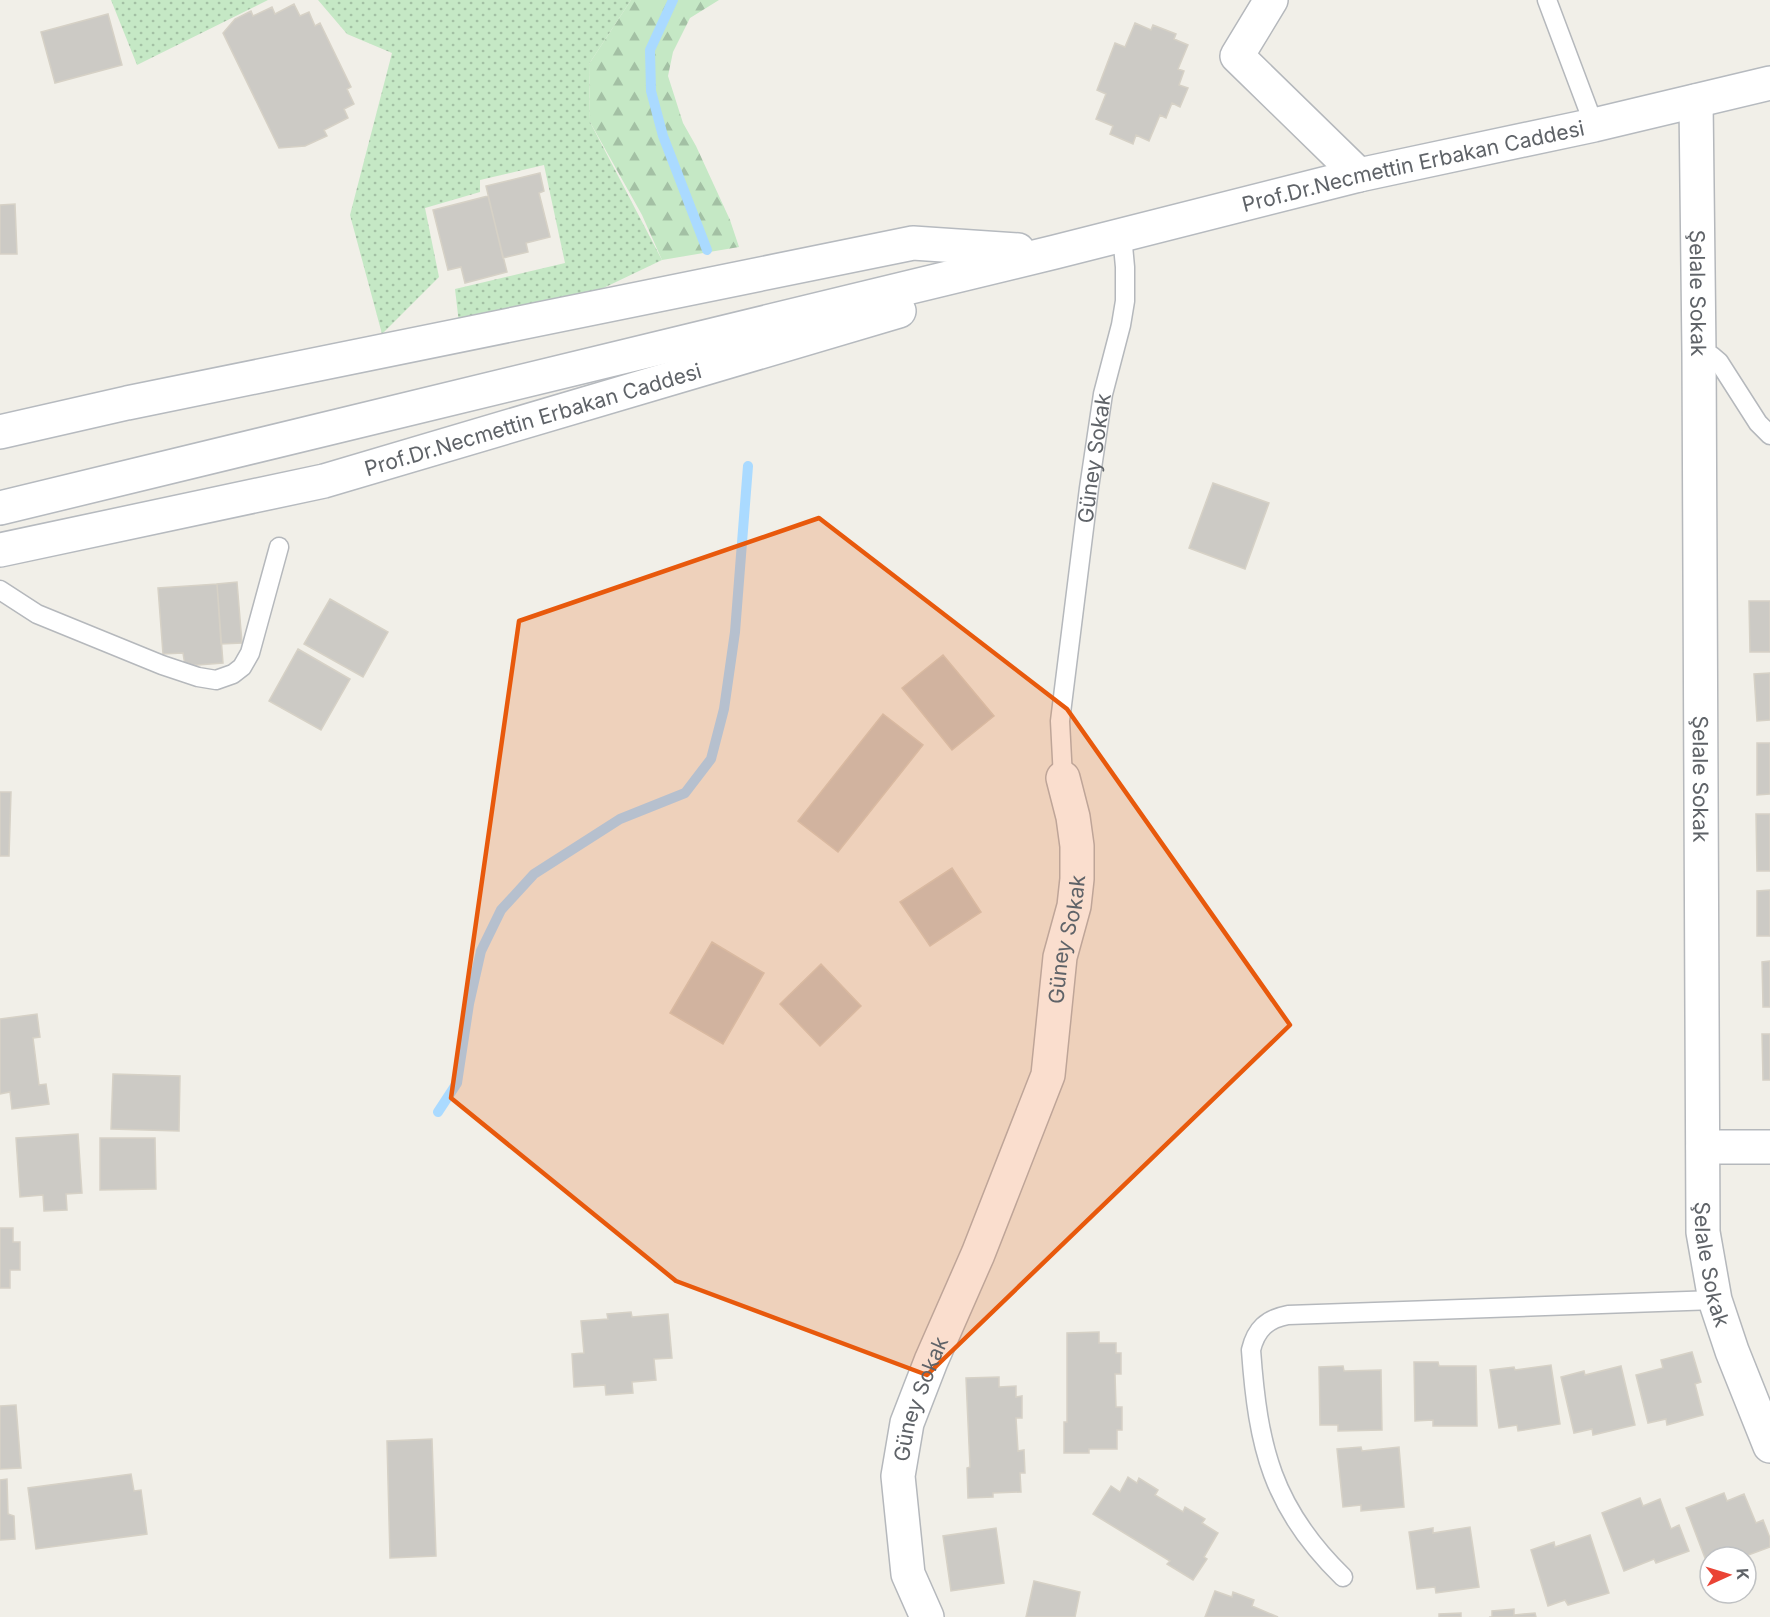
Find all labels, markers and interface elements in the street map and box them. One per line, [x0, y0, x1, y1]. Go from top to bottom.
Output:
street label: Prof.Dr.Necmettin Erbakan Caddesi [1239, 115, 1586, 217]
street label: Şelale Sokak [1685, 229, 1712, 357]
street label: Prof.Dr.Necmettin Erbakan Caddesi [361, 358, 704, 481]
street label: Güney Sokak [1072, 391, 1116, 525]
street label: Şelale Sokak [1688, 716, 1714, 843]
street label: Güney Sokak [1043, 873, 1090, 1005]
street label: Şelale Sokak [1690, 1202, 1736, 1330]
street label: Güney Sokak [888, 1332, 953, 1463]
north arrow [1698, 1545, 1758, 1605]
text: K [1733, 1568, 1753, 1581]

